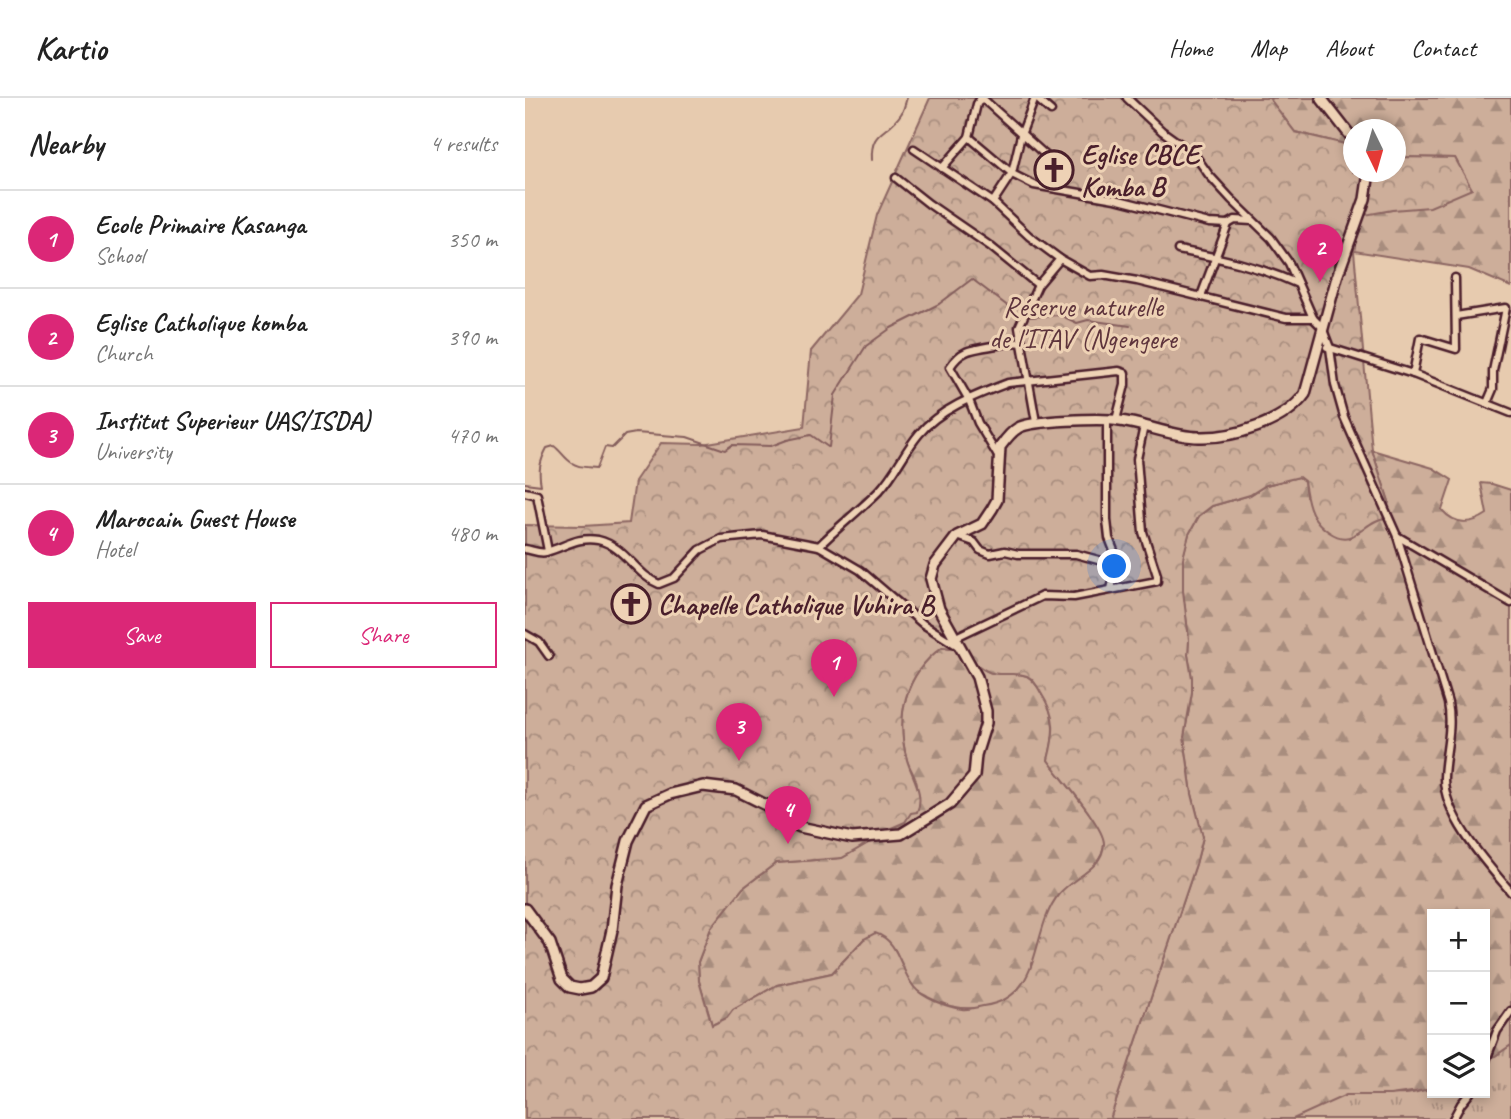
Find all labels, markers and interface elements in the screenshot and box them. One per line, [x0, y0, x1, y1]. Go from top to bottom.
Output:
text: Kartio [35, 27, 106, 69]
text: Home [1169, 33, 1212, 63]
text: Map [1250, 33, 1287, 63]
text: About [1325, 33, 1373, 63]
text: Contact [1411, 33, 1476, 63]
north arrow [1343, 119, 1406, 182]
text: Nearby [28, 125, 104, 163]
text: 4 results [430, 129, 497, 158]
place label: Eglise CBCE Komba B [1081, 137, 1203, 204]
church icon: Eglise CBCE Komba B [1033, 149, 1075, 191]
text: Ecole Primaire Kasanga [95, 208, 306, 241]
pin: 2 [1297, 224, 1343, 282]
text: 1 [46, 225, 56, 254]
text: 350 m [448, 225, 497, 254]
text: School [95, 241, 144, 270]
park label: Réserve naturelle de l'ITAV (Ngengere [989, 289, 1179, 356]
text: Eglise Catholique komba [95, 306, 306, 339]
text: 2 [46, 323, 56, 352]
text: 390 m [448, 323, 497, 352]
text: Church [95, 339, 153, 368]
text: Institut Superieur UAS/ISDA) [95, 404, 370, 437]
text: 3 [46, 421, 56, 450]
text: 470 m [448, 421, 497, 450]
text: University [95, 437, 172, 466]
text: Marocain Guest House [95, 502, 295, 535]
text: 4 [46, 519, 56, 548]
text: 480 m [448, 519, 497, 548]
text: Hotel [95, 535, 135, 564]
your location [1097, 549, 1131, 583]
church icon: Chapelle Catholique Vuhira B [610, 583, 652, 625]
place label: Chapelle Catholique Vuhira B [658, 587, 936, 622]
button: Save [28, 602, 256, 668]
button: Share [270, 602, 497, 668]
pin: 1 [811, 639, 857, 697]
pin: 3 [716, 703, 762, 761]
pin: 4 [765, 786, 811, 844]
map controls [1427, 909, 1490, 1098]
button: + [1427, 909, 1490, 972]
button: − [1427, 972, 1490, 1035]
button: layers [1427, 1035, 1490, 1098]

